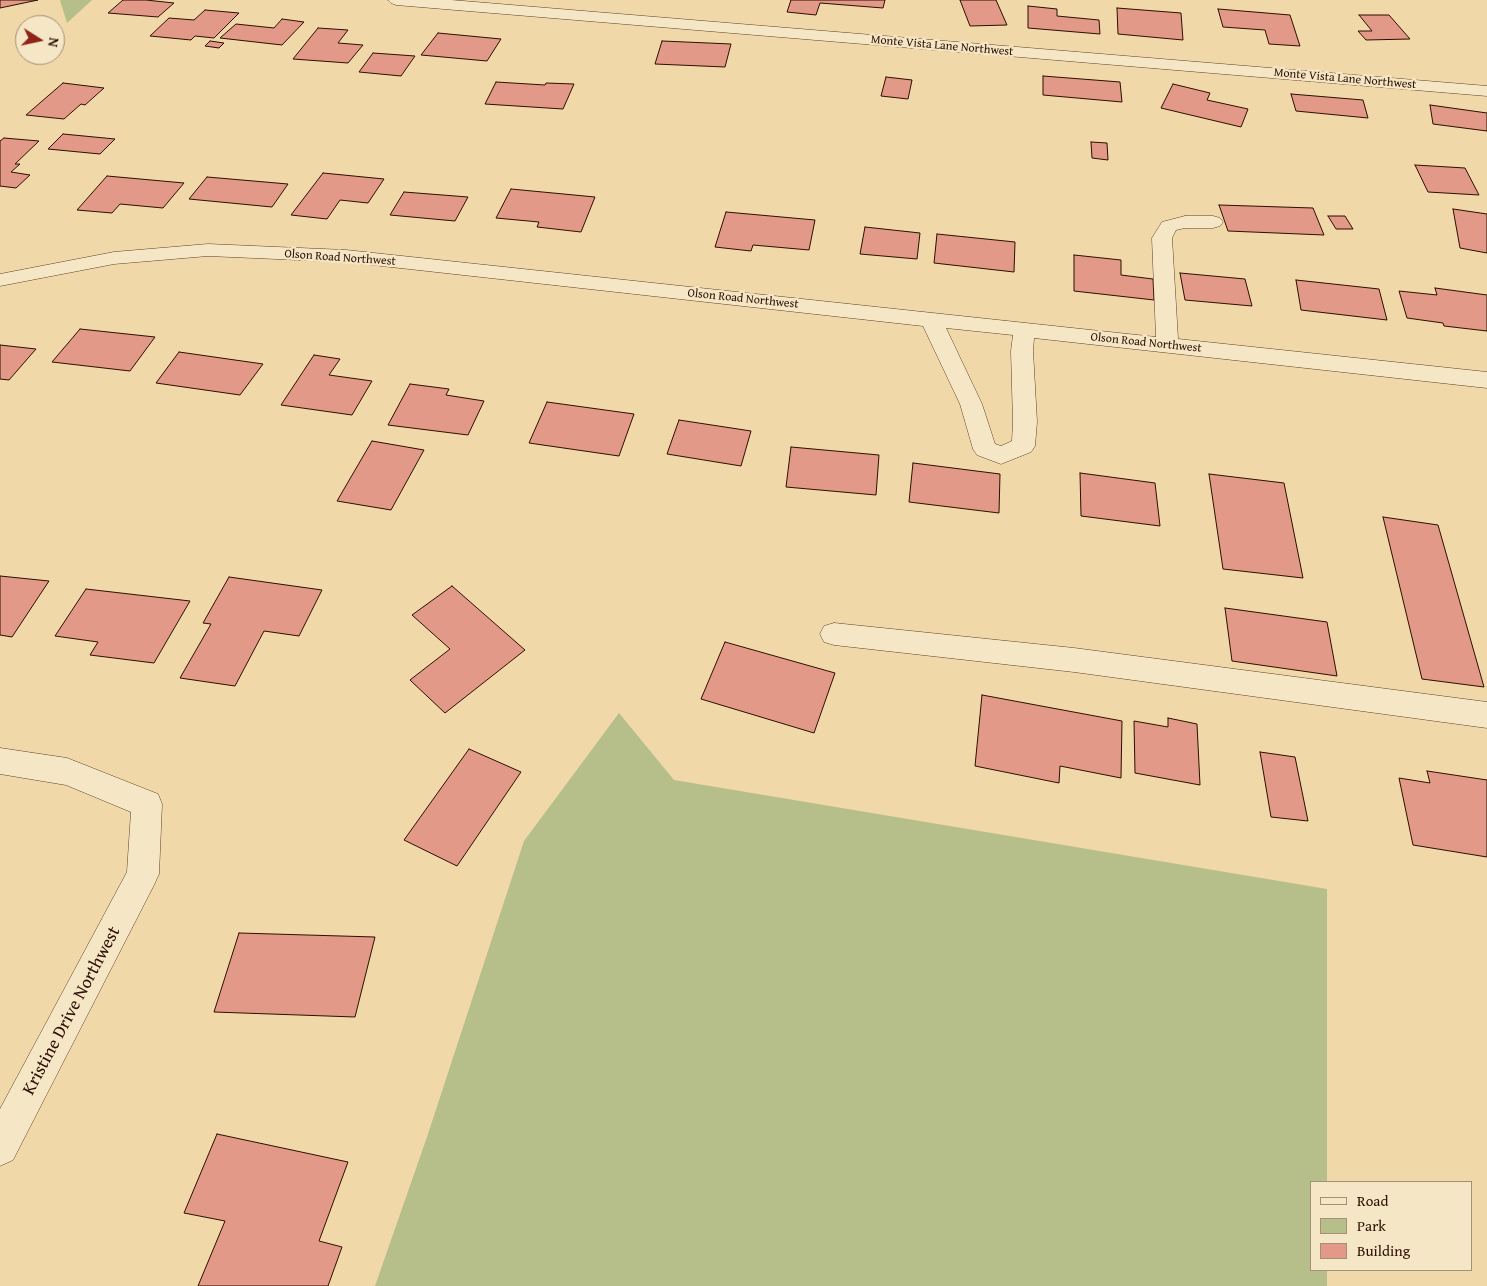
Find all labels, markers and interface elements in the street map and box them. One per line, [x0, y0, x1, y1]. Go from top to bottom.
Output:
north arrow [15, 15, 65, 65]
street label: Monte Vista Lane Northwest [870, 33, 1014, 59]
text: N [43, 36, 64, 49]
street label: Monte Vista Lane Northwest [1273, 66, 1417, 92]
street label: Olson Road Northwest [284, 247, 396, 269]
street label: Olson Road Northwest [687, 286, 799, 312]
street label: Olson Road Northwest [1090, 330, 1202, 356]
street label: Kristine Drive Northwest [18, 923, 126, 1099]
legend [1310, 1181, 1472, 1271]
text: Road [1357, 1190, 1388, 1211]
text: Park [1357, 1215, 1386, 1236]
text: Building [1357, 1240, 1410, 1261]

